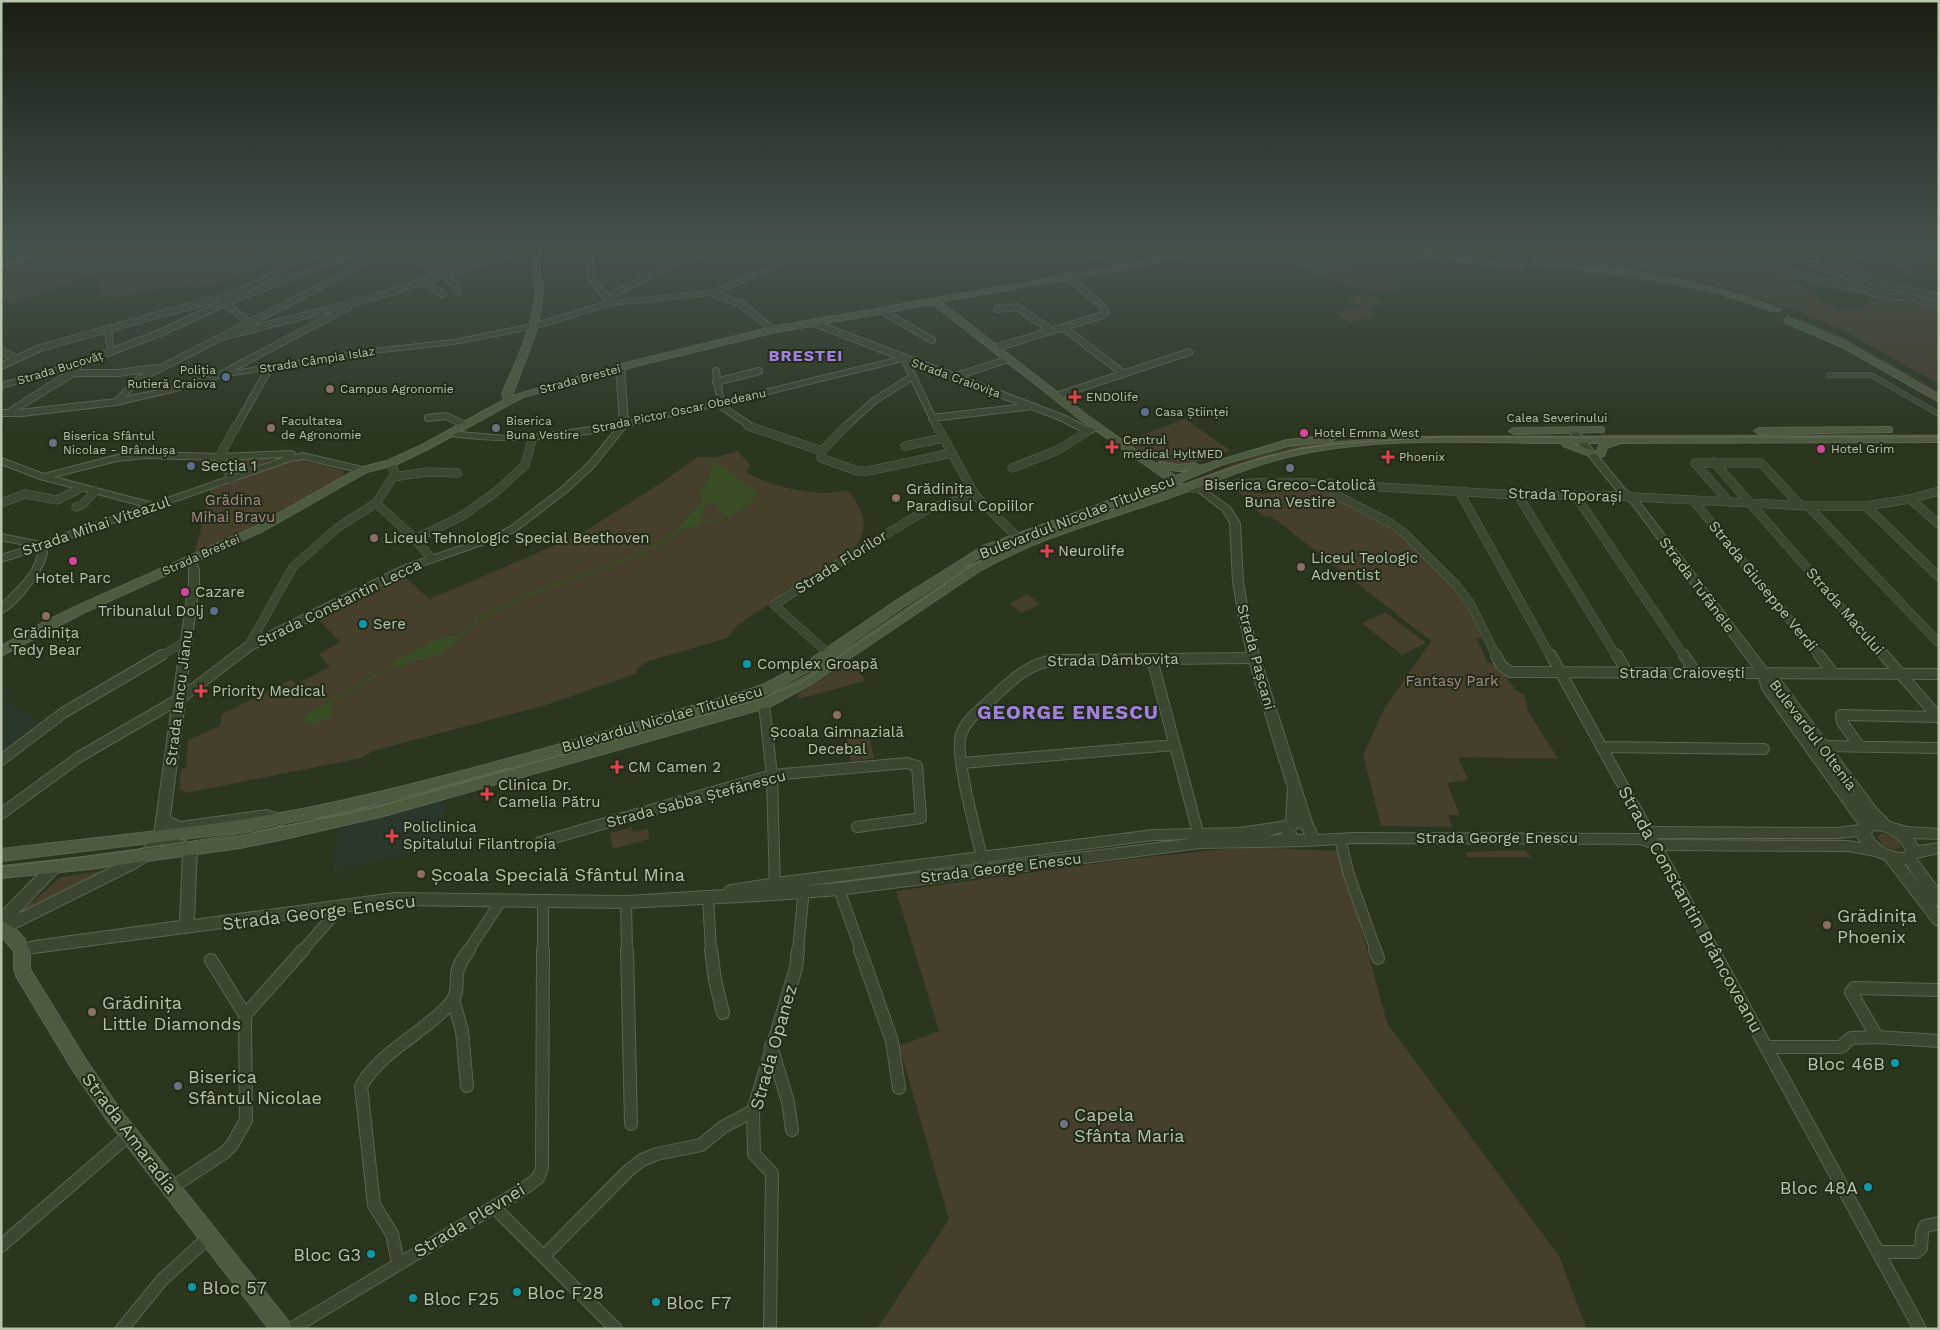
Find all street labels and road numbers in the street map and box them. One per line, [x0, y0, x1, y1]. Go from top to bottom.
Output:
street label: Strada Câmpia Islaz [258, 344, 376, 376]
street label: Strada Bucovăț [15, 348, 105, 388]
street label: Strada Craiovița [910, 355, 1003, 401]
street label: Strada Brestei [538, 361, 622, 397]
street label: Strada Pictor Oscar Obedeanu [591, 386, 767, 436]
street label: Calea Severinului [1506, 411, 1608, 425]
street label: Bulevardul Nicolae Titulescu [977, 471, 1177, 563]
street label: Strada Toporași [1508, 484, 1622, 506]
street label: Strada Mihai Viteazul [20, 492, 173, 560]
street label: Strada Giuseppe Verdi [1705, 517, 1821, 655]
street label: Strada Florilor [791, 526, 891, 598]
street label: Strada Brestei [160, 532, 242, 578]
street label: Strada Tufănele [1655, 534, 1739, 636]
street label: Strada Constantin Lecca [254, 555, 425, 651]
street label: Strada Macului [1802, 564, 1888, 658]
street label: Strada Pașcani [1233, 602, 1279, 712]
street label: Strada Iancu Jianu [162, 629, 196, 767]
street label: Strada Dâmbovița [1047, 650, 1179, 670]
street label: Strada Craiovești [1619, 664, 1745, 682]
street label: Bulevardul Oltenia [1765, 676, 1861, 794]
street label: Bulevardul Nicolae Titulescu [560, 682, 764, 756]
street label: Strada Sabba Ștefănescu [604, 766, 788, 832]
street label: Strada Constantin Brâncoveanu [1614, 782, 1768, 1036]
street label: Strada George Enescu [1416, 829, 1578, 847]
street label: Strada George Enescu [919, 849, 1083, 887]
street label: Strada George Enescu [221, 890, 417, 934]
street label: Strada Opanez [745, 982, 801, 1112]
street label: Strada Amaradia [78, 1069, 182, 1197]
street label: Strada Plevnei [410, 1179, 528, 1261]

